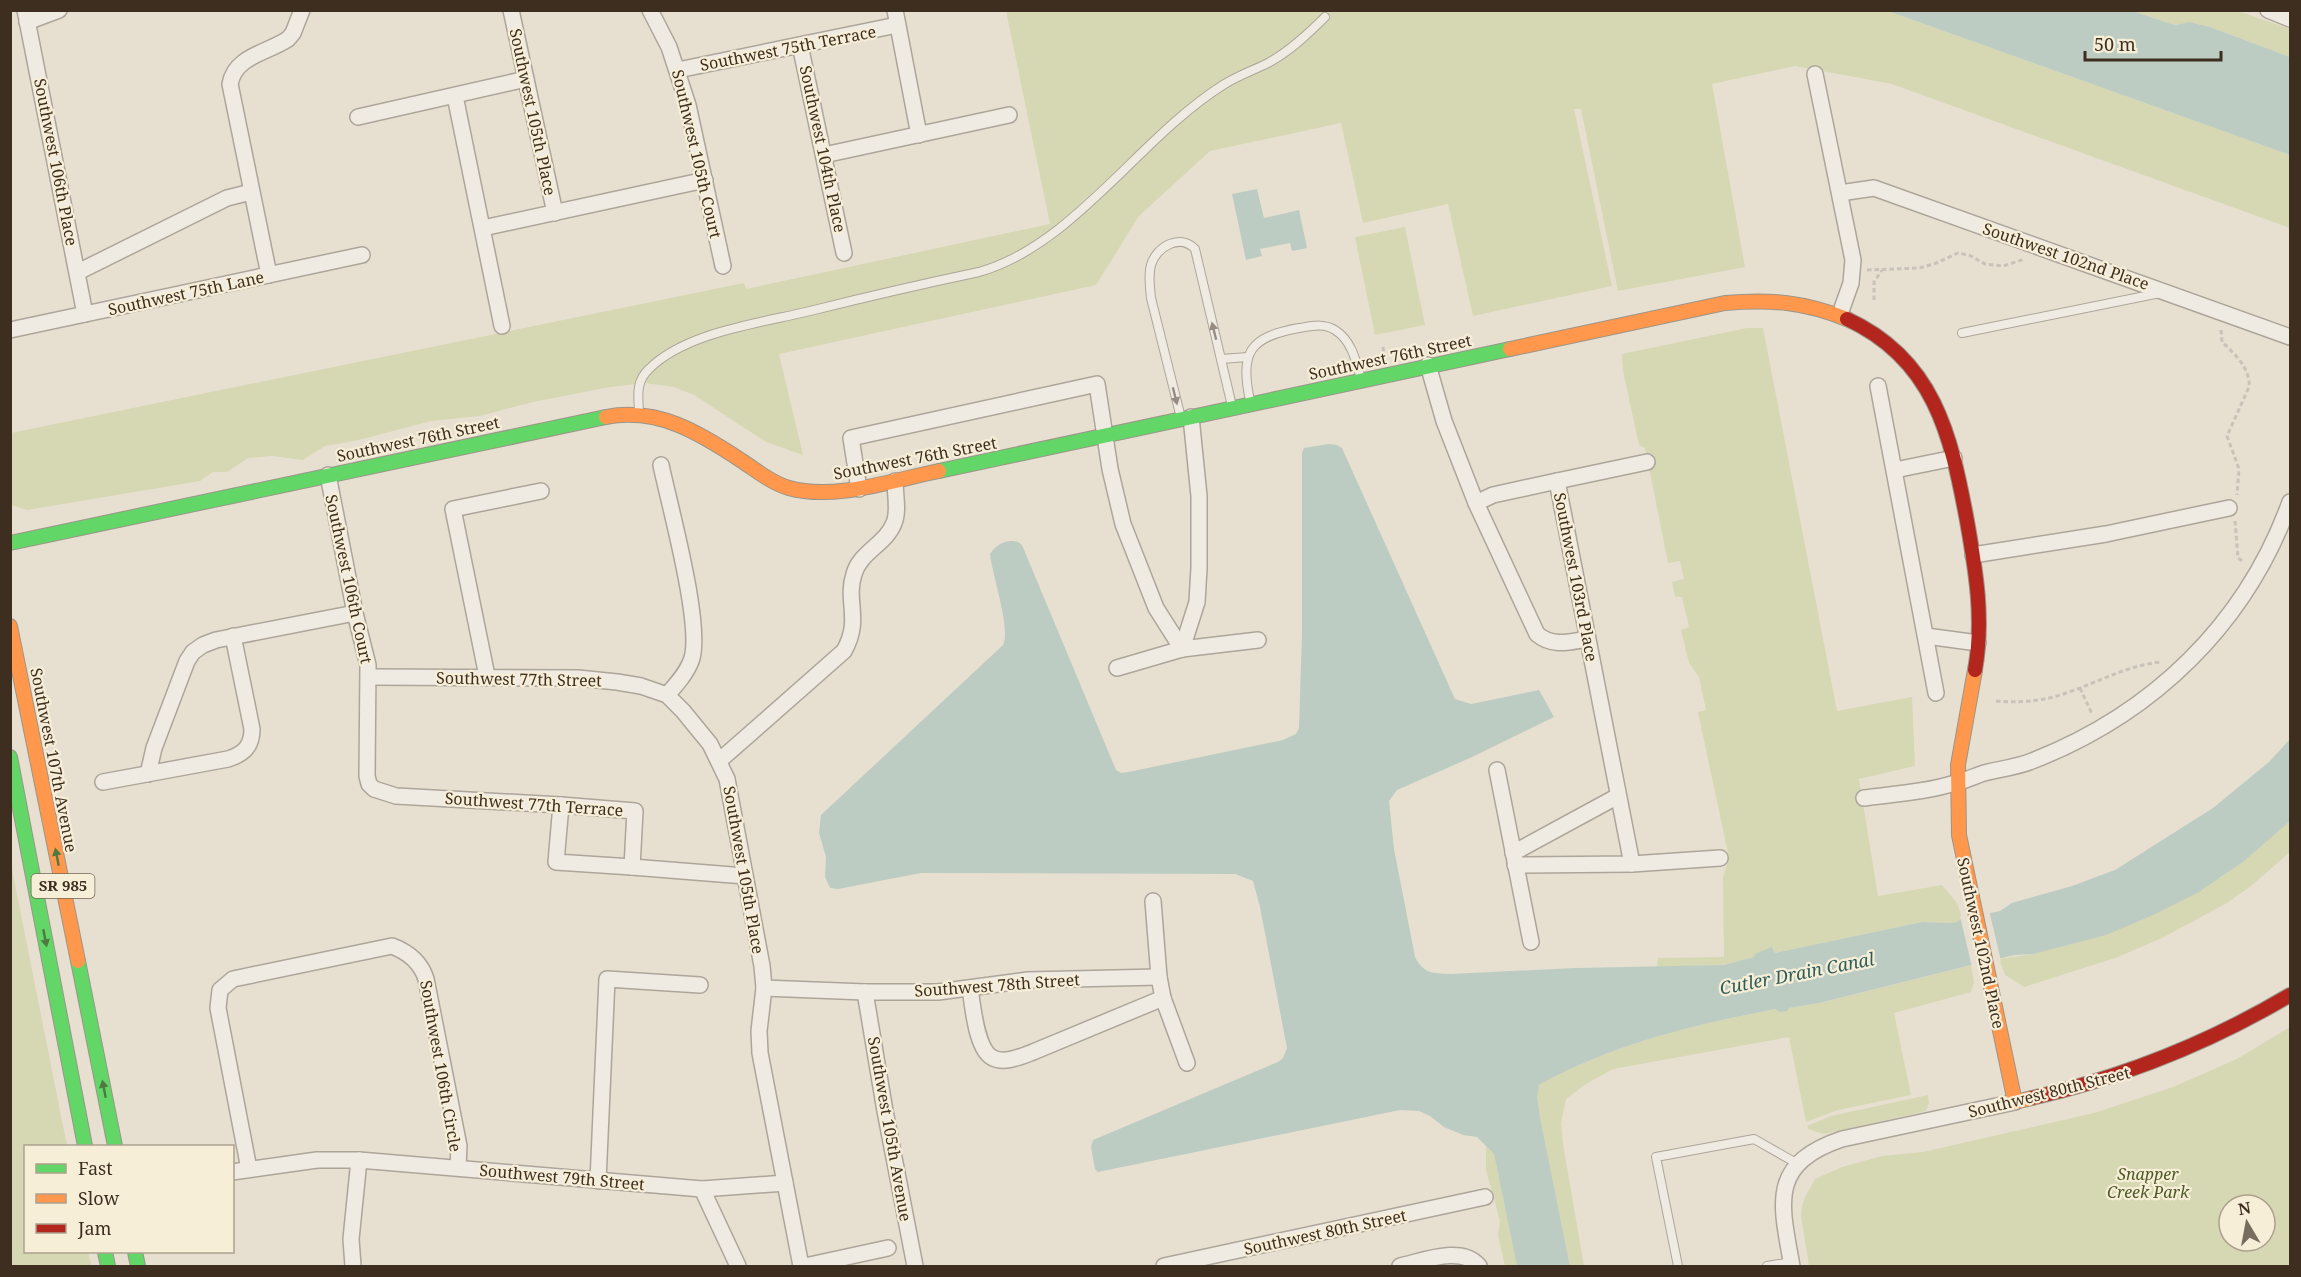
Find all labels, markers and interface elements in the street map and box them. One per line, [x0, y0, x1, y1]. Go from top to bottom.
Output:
street label: Southwest 75th Terrace [698, 20, 878, 76]
scale bar [2085, 24, 2222, 62]
street label: Southwest 105th Place [505, 27, 561, 197]
text: 50 m [2094, 32, 2136, 56]
street label: Southwest 104th Place [795, 64, 851, 234]
street label: Southwest 105th Court [667, 68, 727, 241]
street label: Southwest 106th Place [29, 76, 83, 248]
street label: Southwest 102nd Place [1980, 217, 2152, 295]
street label: Southwest 75th Lane [106, 266, 266, 320]
one-way arrow [1209, 321, 1219, 340]
street label: Southwest 76th Street [1307, 329, 1474, 385]
one-way arrow [1171, 386, 1181, 405]
street label: Southwest 76th Street [335, 411, 502, 467]
street label: Southwest 76th Street [832, 431, 999, 485]
street label: Southwest 103rd Place [1549, 491, 1603, 663]
street label: Southwest 106th Court [320, 492, 378, 666]
street label: Southwest 107th Avenue [25, 666, 83, 854]
street label: Southwest 77th Street [436, 667, 602, 691]
street label: Southwest 105th Place [718, 784, 770, 956]
street label: Southwest 77th Terrace [444, 787, 624, 821]
one-way arrow [52, 847, 61, 866]
street label: Southwest 102nd Place [1952, 855, 2010, 1031]
road number: SR 985 [32, 874, 94, 898]
one-way arrow [41, 928, 50, 947]
water label: Cutler Drain Canal [1717, 946, 1877, 1000]
street label: Southwest 78th Street [914, 968, 1081, 1002]
street label: Southwest 106th Circle [415, 978, 467, 1154]
street label: Southwest 105th Avenue [863, 1035, 917, 1223]
street label: Southwest 80th Street [1966, 1061, 2132, 1123]
one-way arrow [99, 1079, 108, 1098]
legend [24, 1145, 234, 1253]
text: Fast [78, 1156, 113, 1180]
street label: Southwest 79th Street [478, 1159, 646, 1195]
park label: Snapper Creek Park [2107, 1163, 2190, 1203]
text: Slow [78, 1186, 120, 1210]
north arrow [2217, 1193, 2277, 1253]
text: N [2236, 1196, 2253, 1220]
street label: Southwest 80th Street [1242, 1204, 1409, 1260]
text: Jam [77, 1216, 112, 1240]

